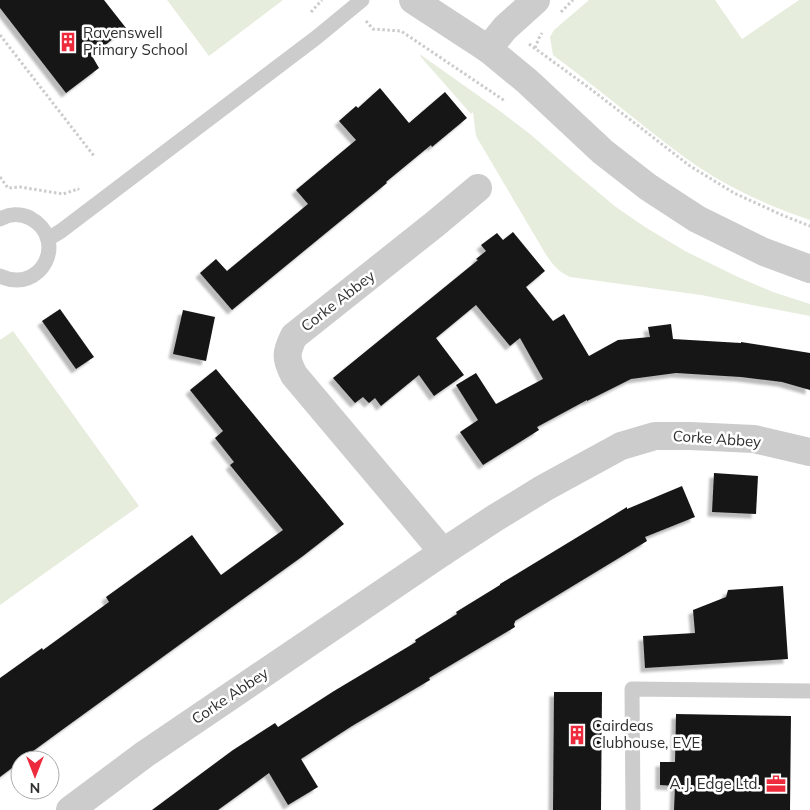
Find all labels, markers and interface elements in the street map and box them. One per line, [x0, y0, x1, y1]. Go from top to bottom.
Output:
place label: Ravenswell Primary School [83, 23, 188, 59]
building icon: Ravenswell Primary School [57, 31, 79, 53]
street label: Corke Abbey [297, 266, 378, 335]
street label: Corke Abbey [672, 426, 762, 451]
street label: Corke Abbey [188, 663, 272, 728]
place label: Cairdeas Clubhouse, EVE [592, 716, 701, 752]
building icon: Cairdeas Clubhouse, EVE [566, 724, 588, 746]
north arrow [10, 750, 60, 800]
office icon: A.J. Edge Ltd. [765, 773, 787, 795]
place label: A.J. Edge Ltd. [669, 774, 761, 793]
text: N [30, 779, 40, 797]

